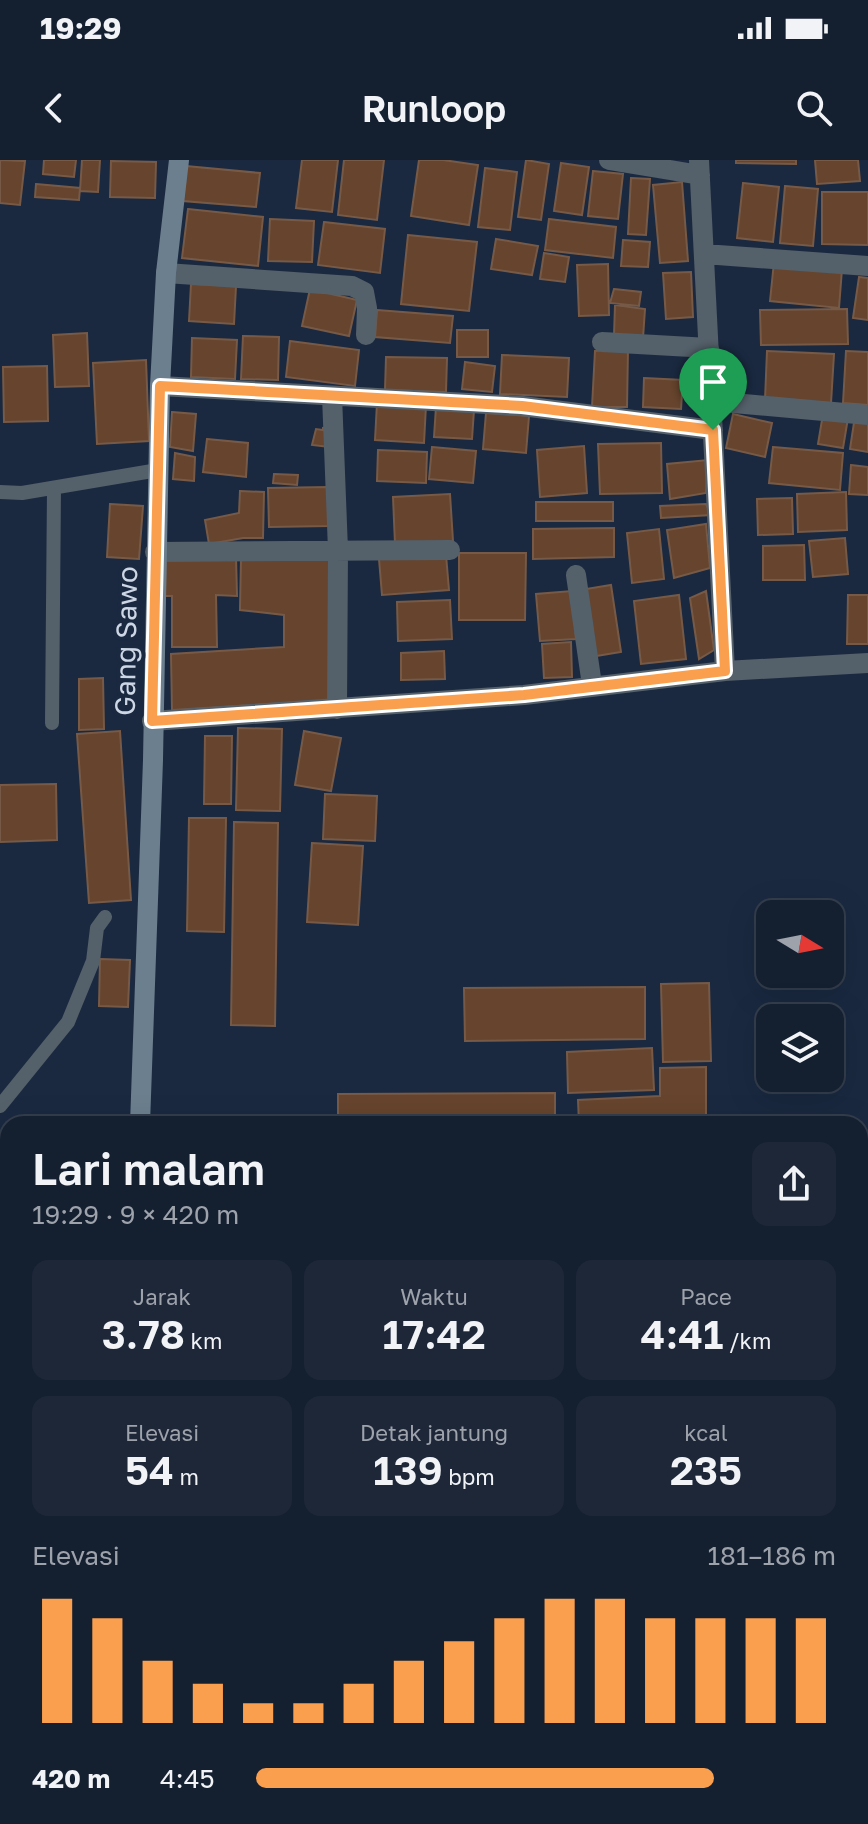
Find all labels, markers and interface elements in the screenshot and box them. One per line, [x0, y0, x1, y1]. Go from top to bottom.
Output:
text: 19:29 [40, 10, 121, 46]
icon: back [32, 86, 76, 130]
icon: search [792, 86, 836, 130]
text: Runloop [362, 87, 506, 130]
pin [679, 348, 747, 430]
icon: arrive [691, 360, 735, 404]
street label: Gang Sawo [108, 566, 143, 716]
north arrow [756, 900, 844, 988]
map controls [756, 900, 844, 1092]
button: layers [756, 1004, 844, 1092]
text: Lari malam [32, 1142, 265, 1195]
button: share [752, 1142, 836, 1226]
text: 19:29 · 9 × 420 m [32, 1199, 239, 1230]
text: Jarak [133, 1283, 191, 1310]
text: Waktu [400, 1283, 468, 1310]
text: Pace [680, 1283, 732, 1310]
text: 3.78 [102, 1310, 185, 1358]
text: 17:42 [382, 1310, 486, 1358]
text: 4:41 [641, 1310, 723, 1358]
text: km [185, 1327, 222, 1354]
text: /km [723, 1327, 771, 1354]
text: Elevasi [125, 1419, 199, 1446]
text: Detak jantung [360, 1419, 508, 1446]
text: kcal [684, 1419, 728, 1446]
text: 54 [125, 1446, 174, 1494]
text: 139 [373, 1446, 443, 1494]
text: 235 [670, 1446, 742, 1494]
text: m [174, 1463, 199, 1490]
text: bpm [443, 1463, 495, 1490]
text: Elevasi [32, 1540, 120, 1571]
text: 181–186 m [707, 1540, 836, 1571]
text: 420 m [32, 1763, 110, 1794]
text: 4:45 [160, 1763, 215, 1794]

